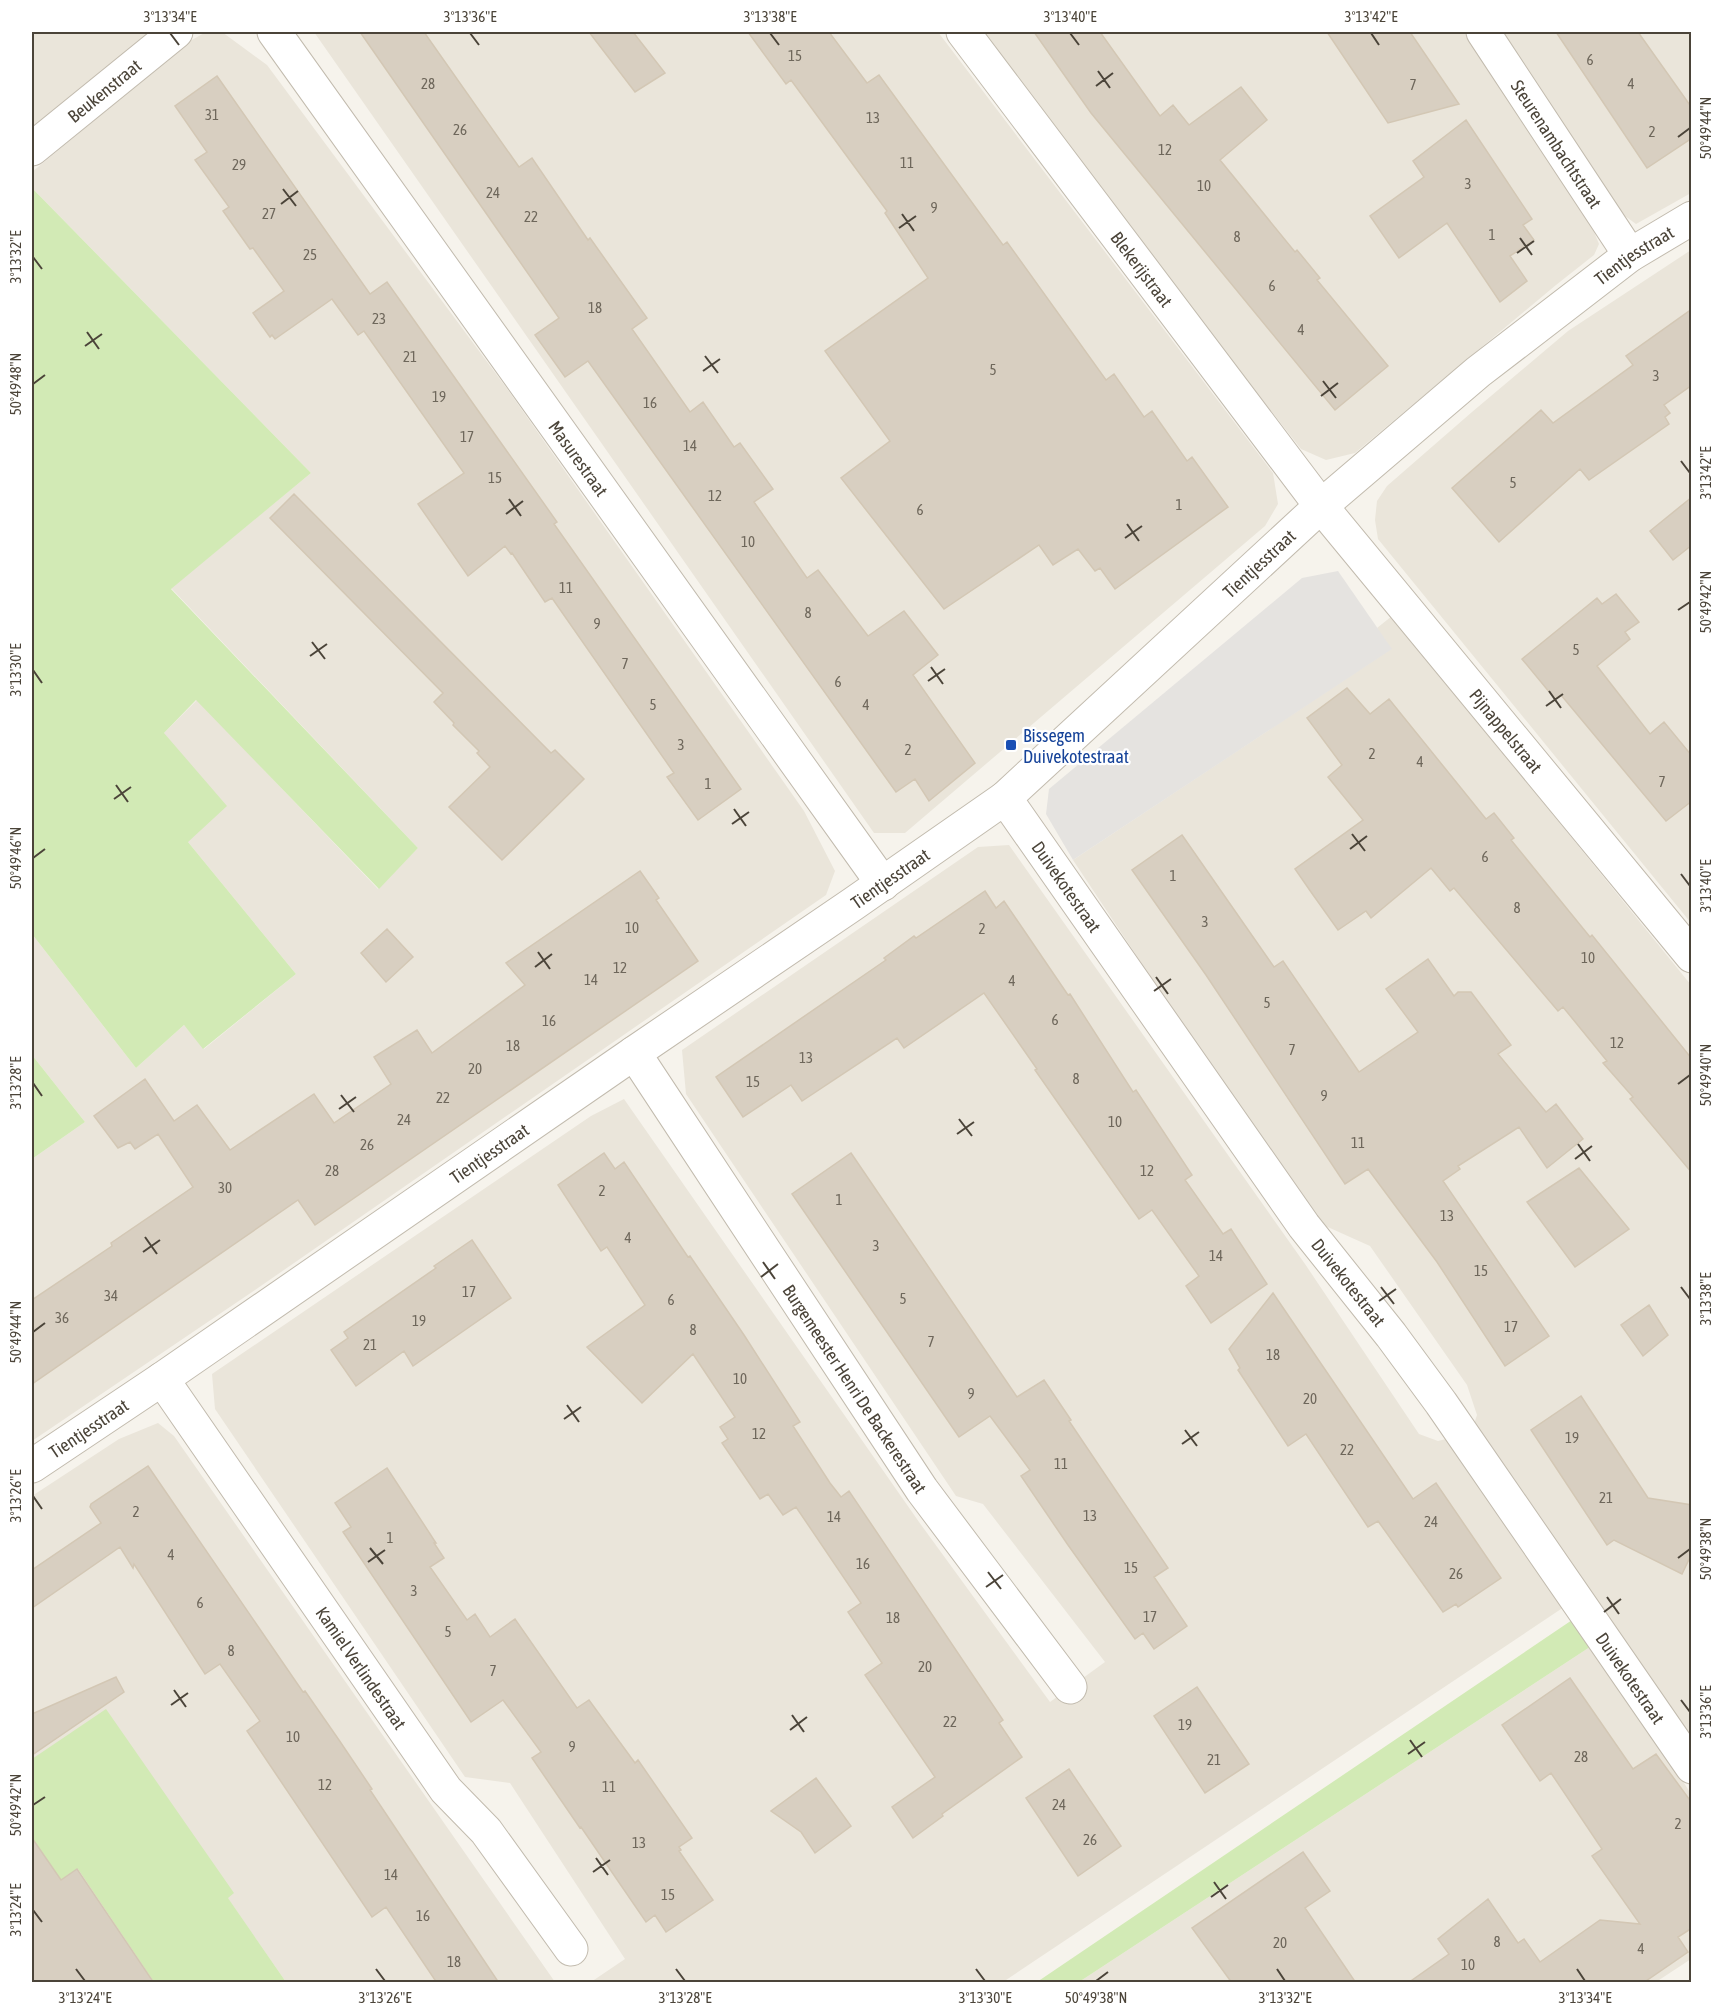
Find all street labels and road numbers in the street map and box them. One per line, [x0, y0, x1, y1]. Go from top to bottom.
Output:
street label: Beukenstraat [63, 54, 145, 126]
street label: Steurenambachtstraat [1507, 76, 1607, 212]
street label: Tientjesstraat [1590, 221, 1677, 289]
street label: Blekerijstraat [1107, 227, 1177, 311]
street label: Masurestraat [545, 417, 613, 500]
street label: Tientjesstraat [1218, 525, 1299, 602]
street label: Pijnappelstraat [1465, 684, 1547, 777]
street label: Duivekotestraat [1028, 837, 1106, 936]
street label: Tientjesstraat [847, 844, 933, 913]
street label: Tientjesstraat [446, 1119, 533, 1188]
street label: Duivekotestraat [1308, 1234, 1390, 1330]
street label: Burgemeester Henri De Backerestraat [779, 1280, 932, 1497]
street label: Tientjesstraat [45, 1394, 132, 1462]
street label: Kamiel Verlindestraat [312, 1603, 411, 1733]
street label: Duivekotestraat [1592, 1628, 1669, 1728]

